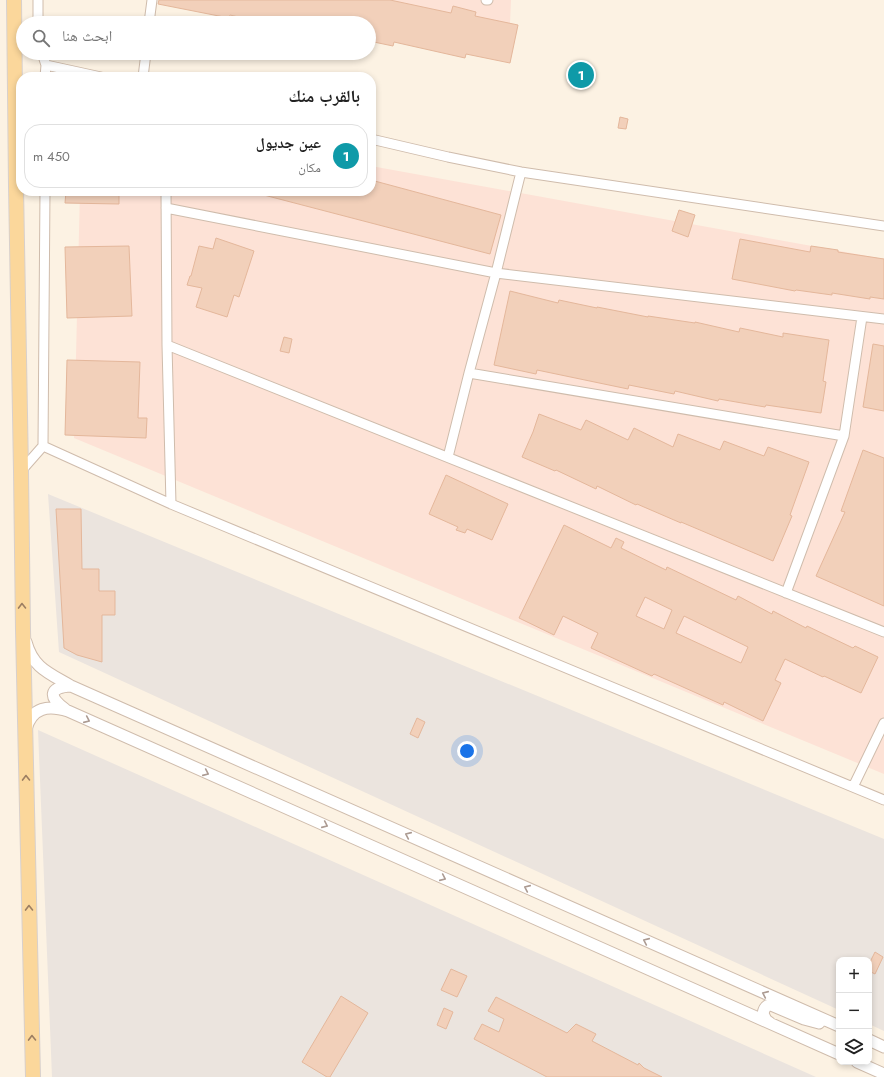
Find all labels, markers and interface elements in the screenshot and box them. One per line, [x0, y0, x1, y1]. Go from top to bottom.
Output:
search box [16, 16, 376, 60]
text: ابحث هنا [62, 25, 112, 47]
icon: search [30, 27, 52, 49]
pin: 1 [568, 60, 594, 90]
text: بالقرب منك [289, 84, 360, 108]
text: عين جديول [256, 132, 321, 154]
text: 450 m [33, 147, 70, 166]
text: 1 [343, 147, 349, 166]
text: مكان [298, 158, 321, 177]
one-way arrow [18, 603, 26, 609]
one-way arrow [83, 715, 90, 723]
your location [457, 741, 477, 761]
one-way arrow [202, 768, 209, 776]
one-way arrow [22, 775, 30, 781]
one-way arrow [321, 821, 328, 829]
one-way arrow [405, 832, 412, 840]
one-way arrow [439, 873, 447, 881]
one-way arrow [524, 885, 532, 893]
one-way arrow [25, 905, 33, 911]
one-way arrow [643, 938, 651, 946]
map controls [836, 957, 872, 1065]
button: + [836, 957, 872, 993]
one-way arrow [762, 990, 769, 998]
button: − [836, 993, 872, 1029]
button: layers [836, 1029, 872, 1065]
one-way arrow [28, 1035, 36, 1041]

